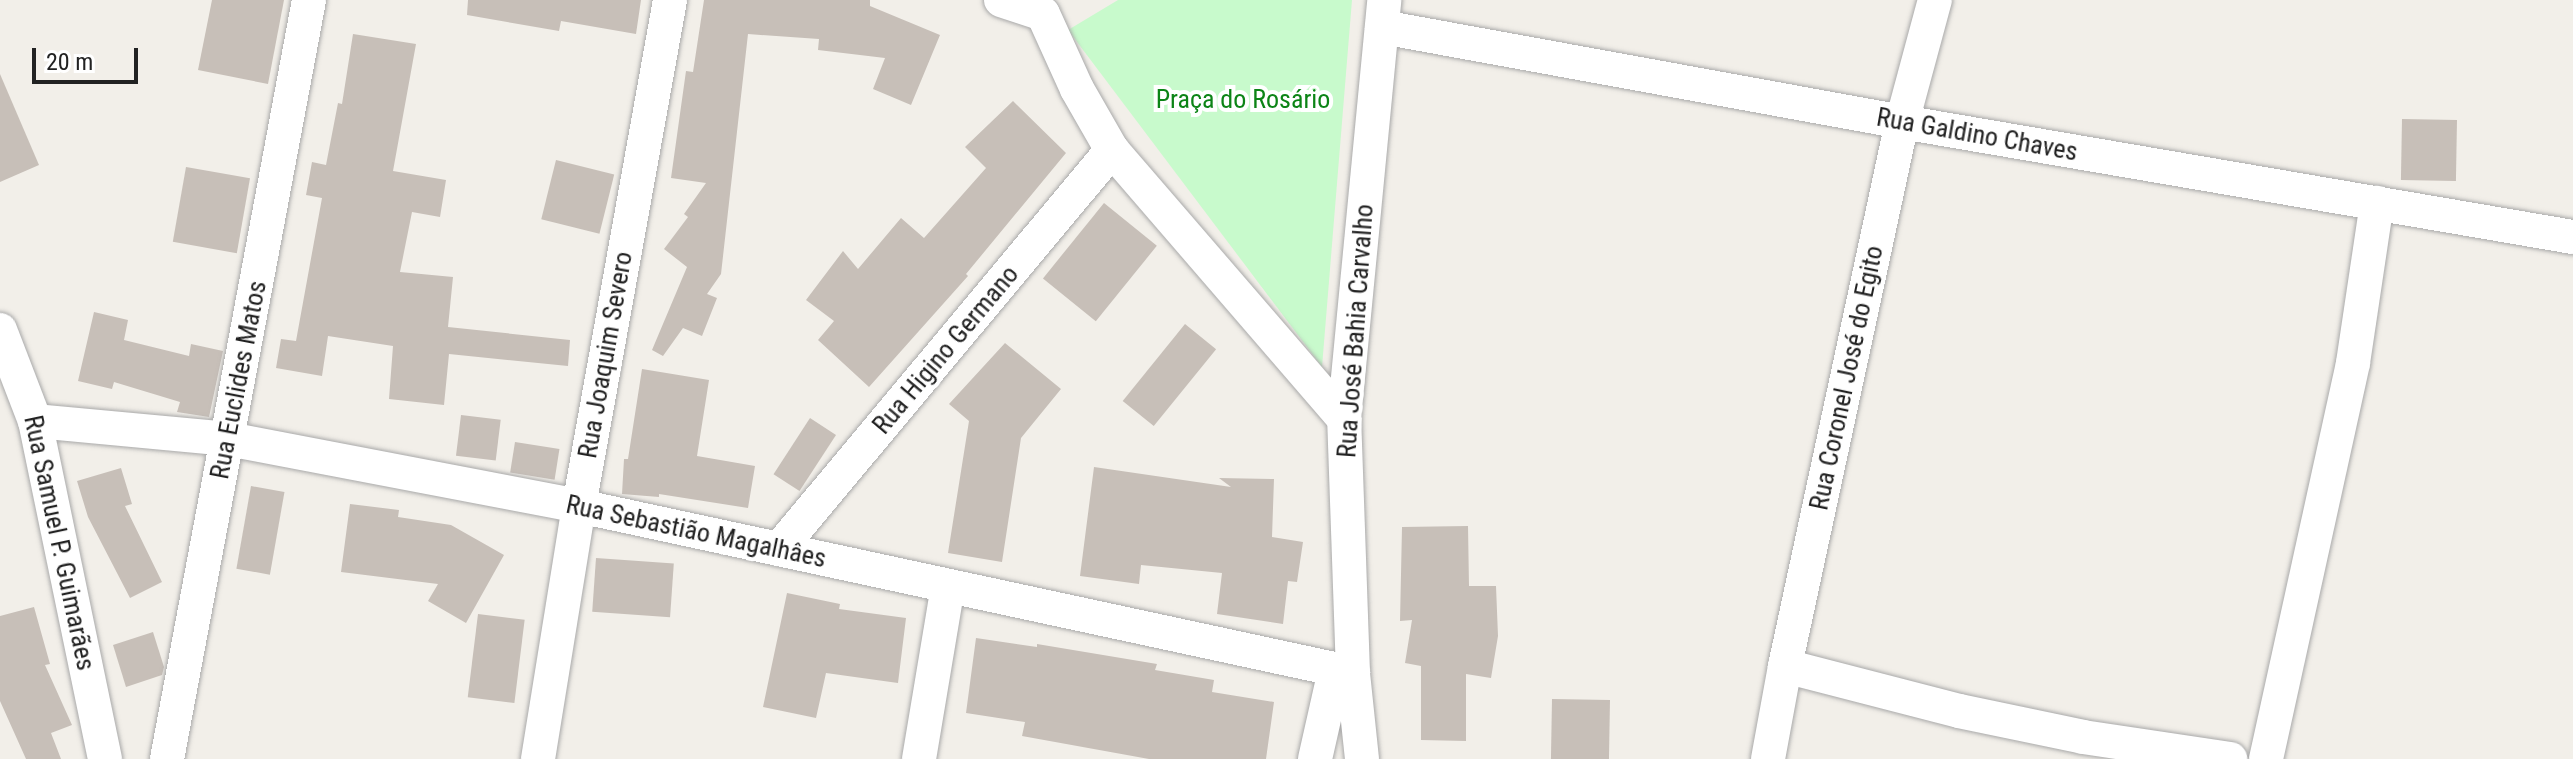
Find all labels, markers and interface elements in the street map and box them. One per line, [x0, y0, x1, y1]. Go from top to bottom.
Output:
scale bar [36, 32, 142, 82]
text: 20 m [46, 48, 93, 76]
park label: Praça do Rosário [1156, 84, 1330, 116]
street label: Rua Galdino Chaves [1874, 102, 2080, 168]
street label: Rua José Bahia Carvalho [1332, 203, 1380, 459]
street label: Rua Coronel José do Egito [1804, 243, 1890, 513]
street label: Rua Joaquim Severo [572, 249, 640, 461]
street label: Rua Higino Germano [866, 259, 1026, 441]
street label: Rua Euclides Matos [204, 278, 274, 482]
street label: Rua Samuel P. Guimarães [17, 413, 101, 673]
street label: Rua Sebastião Magalhâes [563, 489, 829, 575]

